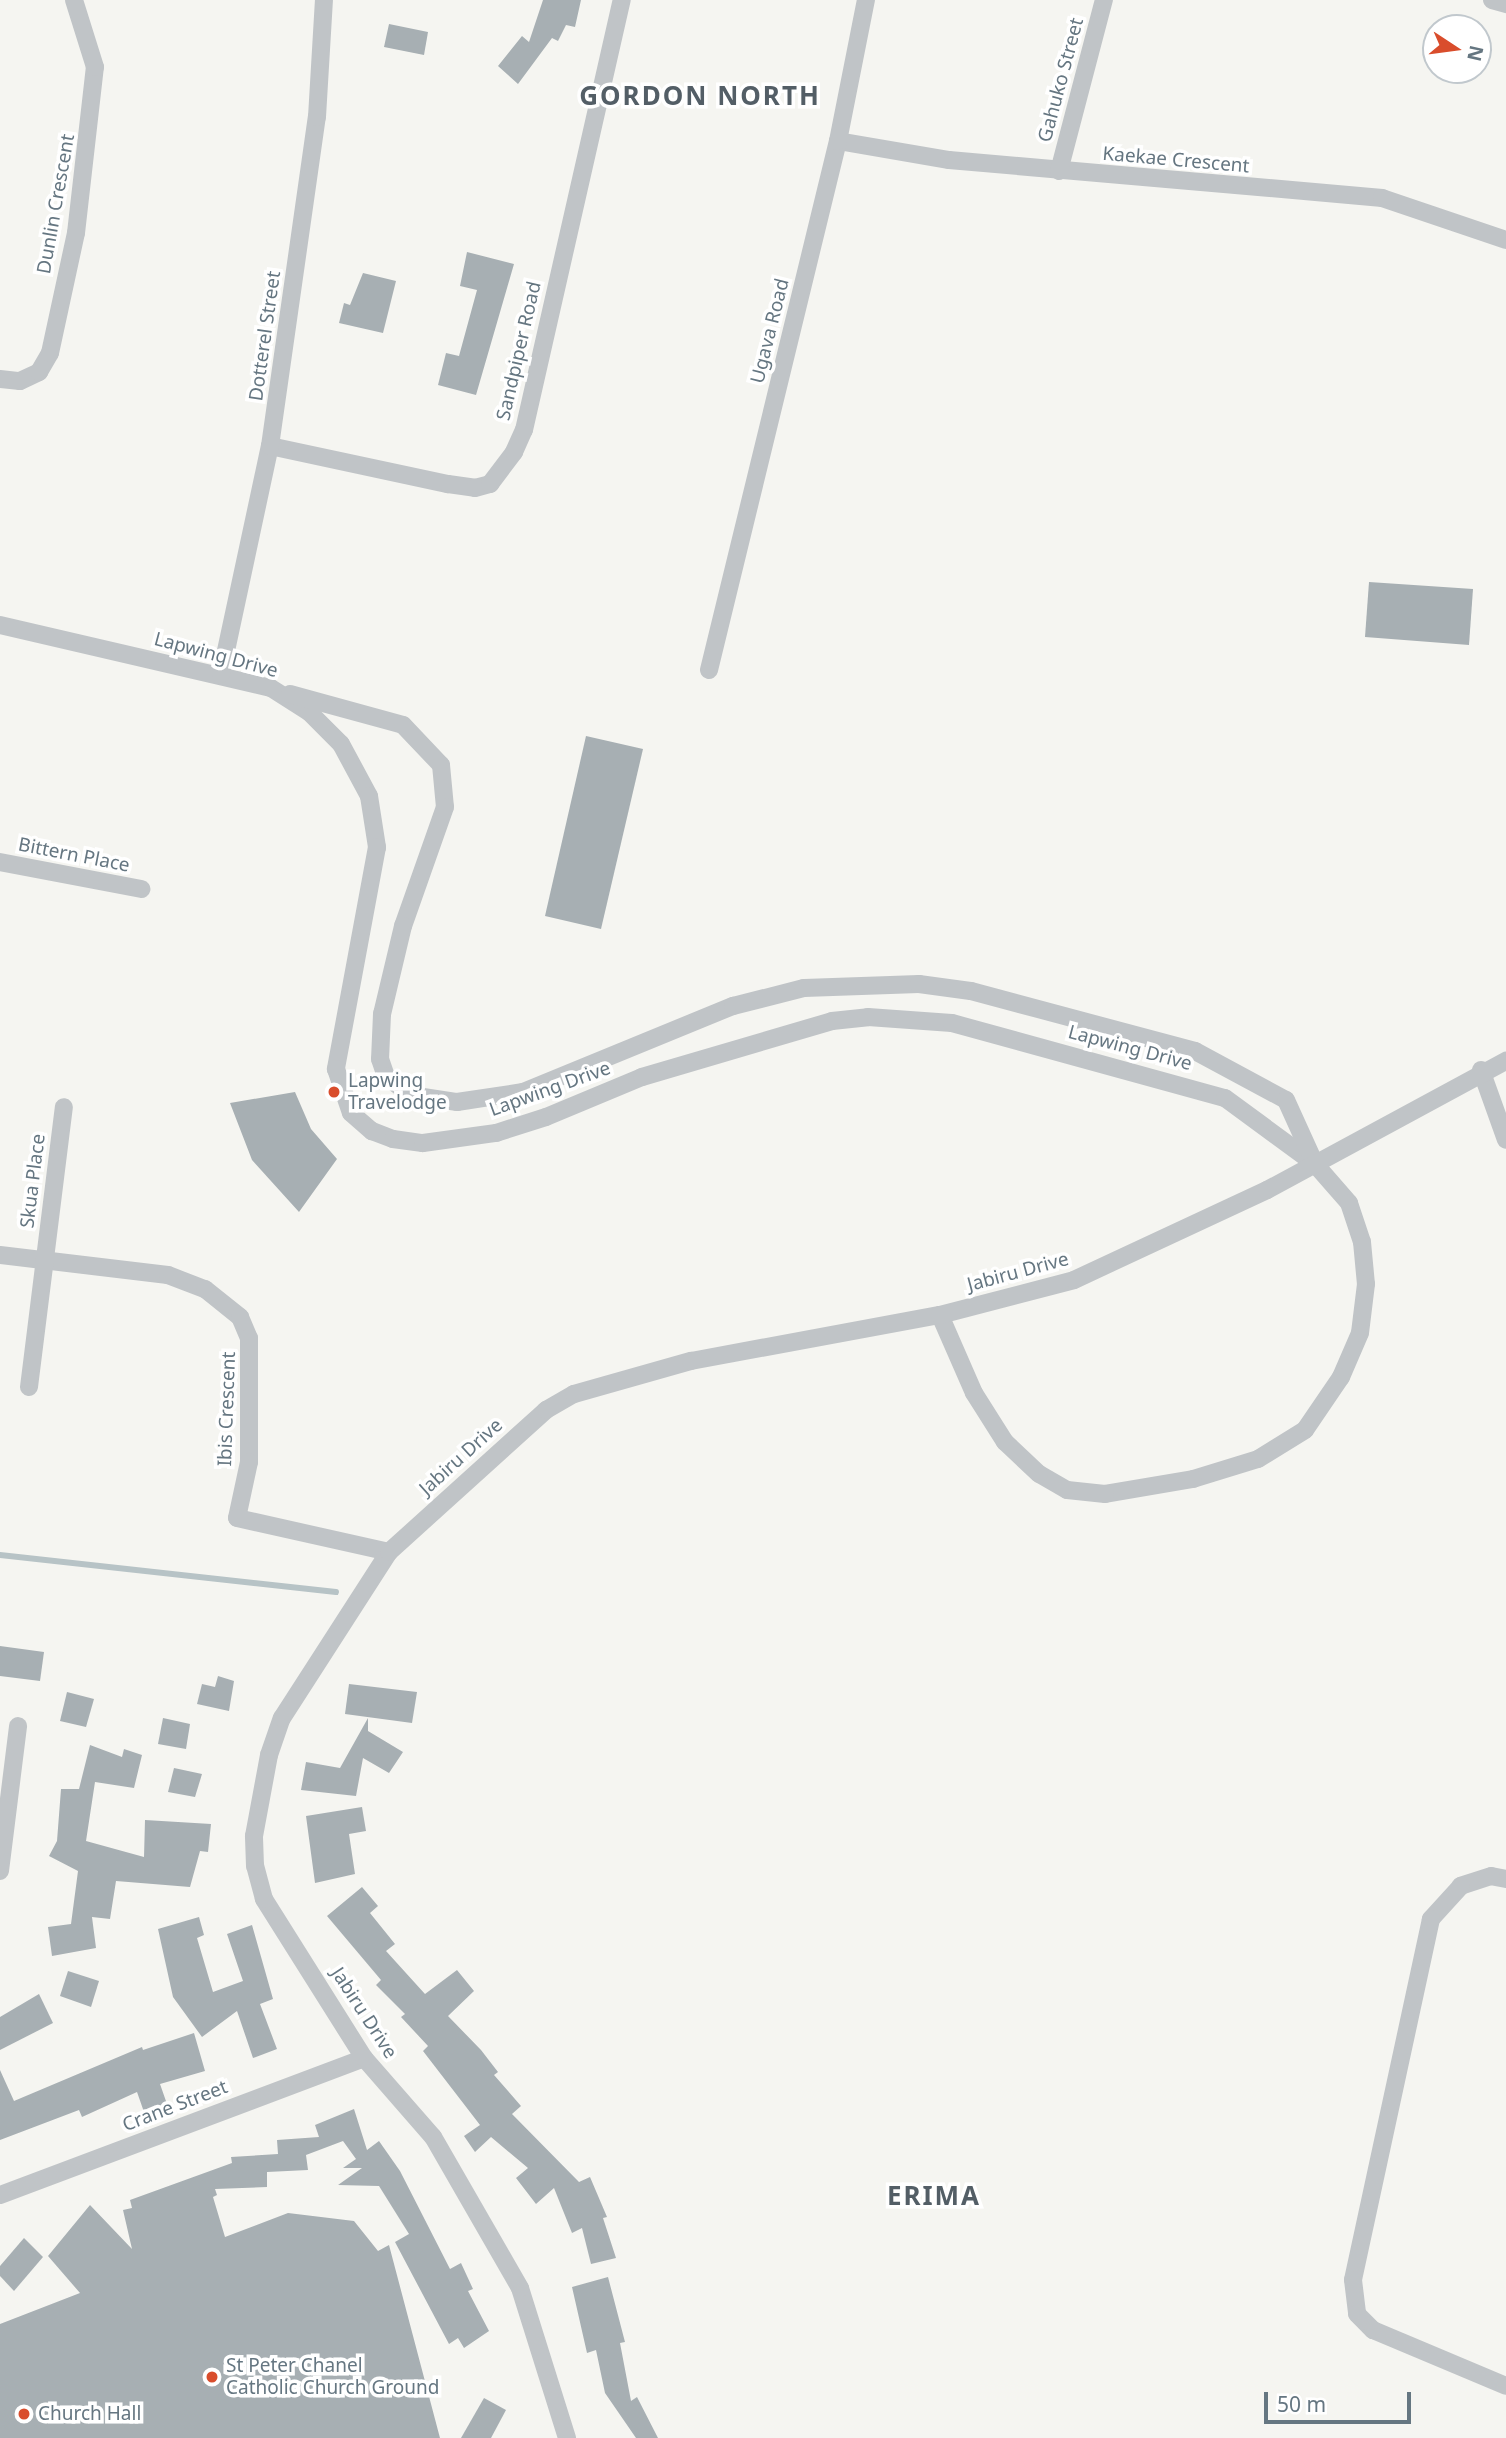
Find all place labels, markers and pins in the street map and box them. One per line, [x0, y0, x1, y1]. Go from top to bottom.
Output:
place label: Lapwing Travelodge [348, 1070, 447, 1114]
marker: Lapwing Travelodge [326, 1084, 342, 1100]
place label: St Peter Chanel Catholic Church Ground [226, 2355, 439, 2399]
marker: St Peter Chanel Catholic Church Ground [204, 2369, 220, 2385]
place label: Church Hall [38, 2403, 141, 2425]
marker: Church Hall [16, 2406, 32, 2422]

